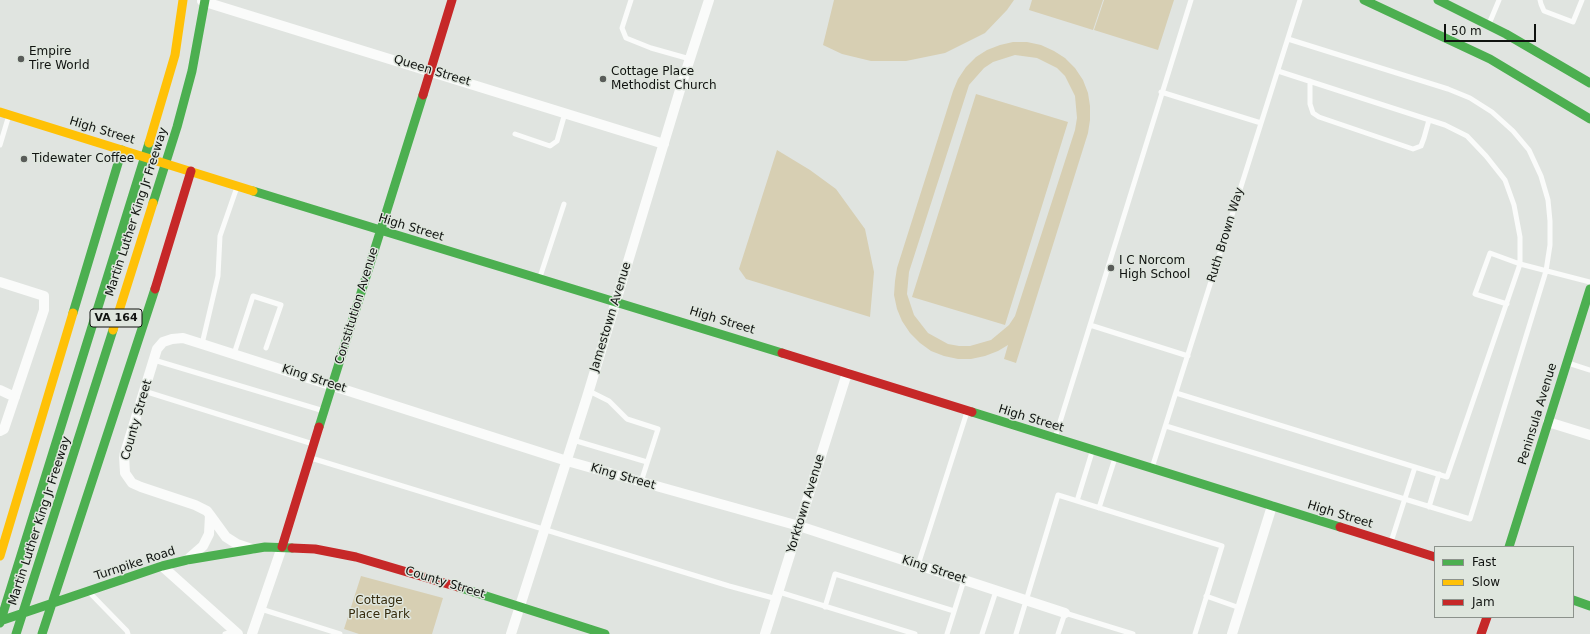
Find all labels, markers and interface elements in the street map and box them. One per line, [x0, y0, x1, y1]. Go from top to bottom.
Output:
scale bar [1446, 16, 1538, 42]
text: 50 m [1451, 24, 1482, 38]
place label: Empire Tire World [29, 45, 90, 73]
street label: Queen Street [392, 52, 472, 90]
marker: Empire Tire World [16, 54, 26, 64]
place label: Cottage Place Methodist Church [611, 65, 717, 93]
marker: Cottage Place Methodist Church [598, 74, 608, 84]
street label: High Street [67, 114, 137, 148]
street label: Martin Luther King Jr Freeway [103, 126, 171, 298]
place label: Tidewater Coffee [32, 152, 134, 166]
marker: Tidewater Coffee [19, 154, 29, 164]
street label: Ruth Brown Way [1205, 186, 1247, 284]
street label: High Street [376, 211, 446, 245]
street label: Constitution Avenue [332, 246, 382, 366]
place label: I C Norcom High School [1119, 254, 1190, 282]
street label: Jamestown Avenue [587, 260, 635, 374]
marker: I C Norcom High School [1106, 263, 1116, 273]
street label: High Street [687, 304, 757, 338]
road number: VA 164 [90, 309, 142, 327]
street label: Peninsula Avenue [1516, 361, 1560, 467]
street label: King Street [280, 362, 348, 396]
street label: County Street [119, 378, 155, 462]
street label: High Street [996, 402, 1066, 436]
street label: Martin Luther King Jr Freeway [6, 435, 74, 607]
street label: Yorktown Avenue [784, 453, 828, 555]
street label: King Street [589, 461, 657, 493]
street label: High Street [1305, 498, 1375, 532]
street label: Turnpike Road [93, 544, 177, 584]
legend [1434, 546, 1574, 618]
street label: King Street [900, 553, 968, 587]
text: Fast [1472, 555, 1496, 569]
street label: County Street [403, 564, 487, 602]
text: Slow [1472, 575, 1500, 589]
park label: Cottage Place Park [348, 594, 410, 622]
text: Jam [1472, 595, 1495, 609]

